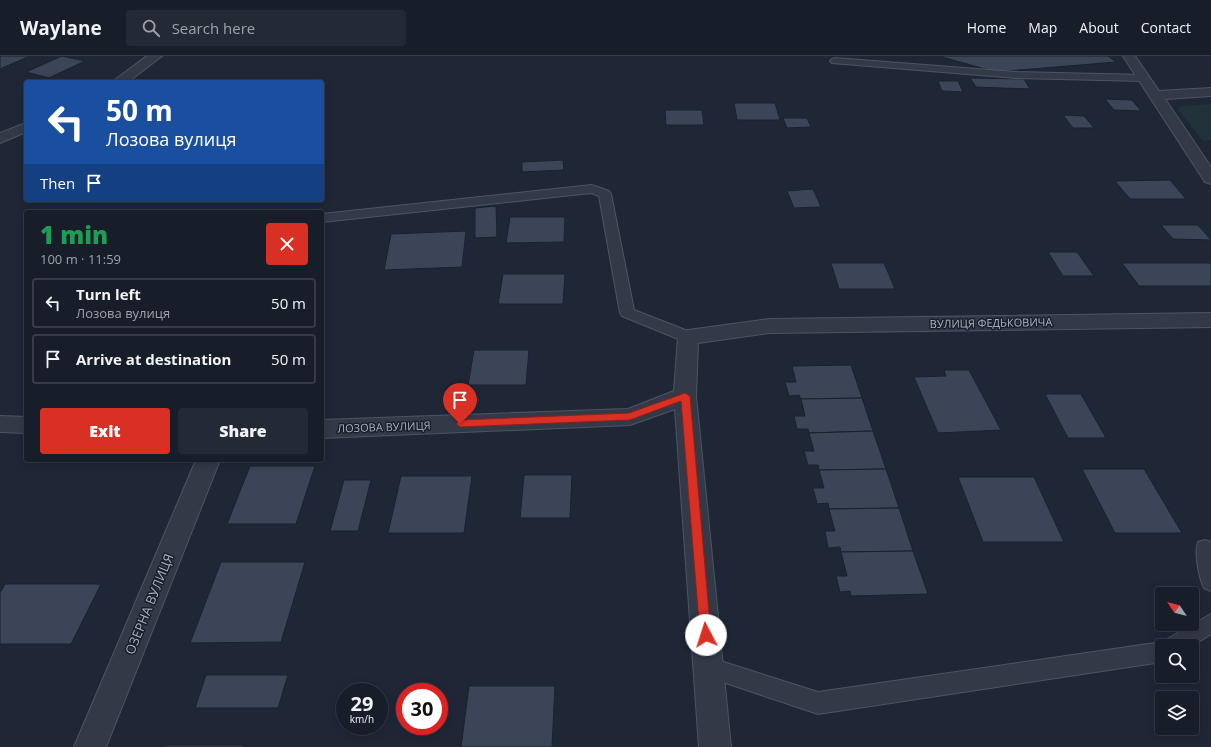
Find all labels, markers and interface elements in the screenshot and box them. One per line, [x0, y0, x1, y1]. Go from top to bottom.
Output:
search box [126, 10, 406, 46]
text: Waylane [20, 15, 102, 41]
icon: search [140, 17, 162, 39]
text: Search here [172, 18, 255, 38]
text: Home [967, 18, 1006, 37]
text: Map [1028, 18, 1057, 37]
text: About [1079, 18, 1119, 37]
text: Contact [1141, 18, 1191, 37]
text: 50 m [106, 91, 173, 129]
icon: left [40, 96, 92, 148]
text: Лозова вулиця [106, 127, 236, 151]
icon: arrive [83, 172, 105, 194]
text: Then [40, 173, 75, 193]
text: 1 min [40, 218, 108, 251]
button: close [266, 223, 308, 265]
text: 100 m · 11:59 [40, 250, 121, 268]
text: Turn left [76, 284, 141, 304]
icon: left [42, 292, 64, 314]
text: 50 m [271, 293, 306, 313]
text: Лозова вулиця [76, 304, 170, 322]
street label: ВУЛИЦЯ ФЕДЬКОВИЧА [930, 314, 1052, 331]
icon: arrive [42, 348, 64, 370]
text: Arrive at destination [76, 349, 231, 369]
text: 50 m [271, 349, 306, 369]
pin [443, 383, 477, 424]
icon: arrive [449, 389, 471, 411]
button: Exit [40, 408, 170, 454]
button: Share [178, 408, 308, 454]
street label: ЛОЗОВА ВУЛИЦЯ [337, 417, 431, 436]
street label: ОЗЕРНА ВУЛИЦЯ [121, 551, 177, 657]
north arrow [1155, 587, 1199, 631]
map controls [1155, 587, 1199, 735]
position arrow [685, 614, 727, 656]
button: search [1155, 639, 1199, 683]
speed limit sign: 30 [396, 683, 448, 735]
text: 29 [351, 690, 373, 717]
button: layers [1155, 691, 1199, 735]
text: km/h [350, 712, 374, 726]

